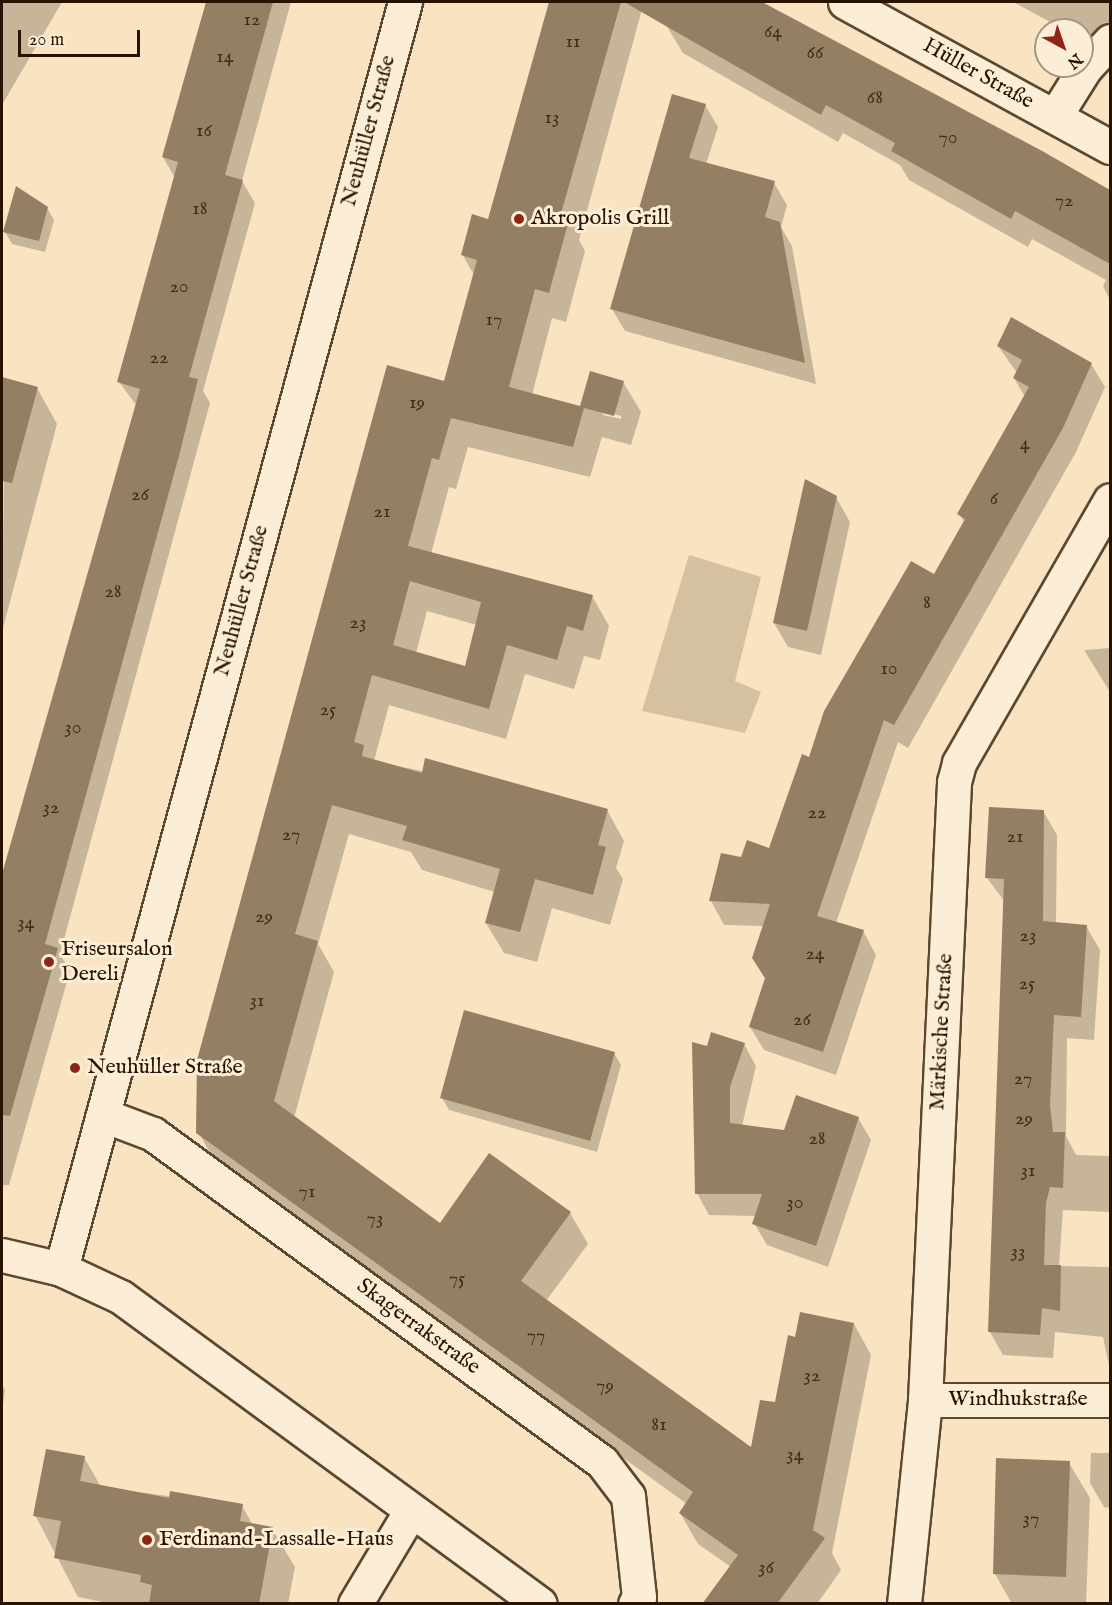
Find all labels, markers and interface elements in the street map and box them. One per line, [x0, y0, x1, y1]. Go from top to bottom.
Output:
house number: 12 [244, 7, 260, 31]
scale bar [21, 18, 142, 56]
north arrow [1034, 18, 1094, 78]
house number: 64 [764, 19, 782, 43]
text: 20 m [29, 29, 64, 52]
house number: 11 [566, 29, 580, 53]
street label: Hüller Straße [918, 33, 1038, 115]
house number: 66 [807, 40, 823, 64]
house number: 14 [216, 44, 234, 68]
text: N [1063, 48, 1086, 72]
street label: Neuhüller Straße [336, 52, 402, 210]
house number: 68 [867, 85, 883, 109]
house number: 13 [545, 105, 559, 129]
house number: 16 [196, 118, 212, 142]
house number: 70 [938, 125, 958, 149]
house number: 72 [1055, 188, 1073, 212]
house number: 18 [192, 196, 208, 220]
place label: Akropolis Grill [531, 206, 669, 232]
marker: Akropolis Grill [512, 212, 526, 226]
house number: 20 [169, 274, 189, 298]
house number: 17 [486, 307, 502, 331]
house number: 22 [150, 345, 168, 369]
house number: 19 [409, 390, 425, 414]
house number: 4 [1020, 431, 1030, 455]
house number: 26 [131, 482, 149, 506]
house number: 6 [990, 486, 998, 510]
house number: 21 [374, 499, 390, 523]
street label: Neuhüller Straße [209, 522, 275, 680]
house number: 28 [104, 579, 122, 603]
house number: 8 [923, 590, 931, 614]
house number: 23 [350, 610, 366, 634]
house number: 10 [880, 656, 898, 680]
house number: 25 [320, 697, 336, 721]
house number: 30 [64, 715, 82, 739]
house number: 32 [43, 795, 59, 819]
house number: 22 [808, 800, 826, 824]
house number: 27 [282, 822, 300, 846]
house number: 21 [1007, 824, 1023, 848]
house number: 29 [255, 904, 273, 928]
house number: 34 [17, 910, 35, 934]
house number: 23 [1020, 923, 1036, 947]
place label: Friseursalon Dereli [61, 936, 173, 987]
house number: 24 [805, 941, 825, 965]
street label: Märkische Straße [925, 953, 959, 1111]
marker: Friseursalon Dereli [42, 955, 56, 969]
house number: 25 [1019, 971, 1035, 995]
house number: 31 [250, 988, 264, 1012]
house number: 26 [793, 1007, 811, 1031]
place label: Neuhüller Straße [87, 1055, 243, 1081]
marker: Neuhüller Straße [68, 1061, 82, 1075]
house number: 27 [1014, 1066, 1032, 1090]
house number: 29 [1015, 1106, 1033, 1130]
house number: 28 [808, 1126, 826, 1150]
house number: 31 [1021, 1158, 1035, 1182]
house number: 71 [299, 1179, 315, 1203]
house number: 30 [786, 1190, 804, 1214]
house number: 73 [367, 1206, 383, 1230]
house number: 33 [1011, 1239, 1025, 1263]
house number: 75 [449, 1266, 465, 1290]
street label: Skagerrakstraße [351, 1273, 485, 1381]
house number: 77 [527, 1323, 545, 1347]
house number: 32 [804, 1363, 820, 1387]
house number: 79 [596, 1373, 614, 1397]
street label: Windhukstraße [948, 1387, 1088, 1413]
house number: 81 [651, 1412, 667, 1436]
house number: 34 [786, 1442, 804, 1466]
house number: 37 [1023, 1506, 1039, 1530]
place label: Ferdinand-Lassalle-Haus [159, 1527, 393, 1553]
marker: Ferdinand-Lassalle-Haus [140, 1533, 154, 1547]
house number: 36 [758, 1555, 774, 1579]

